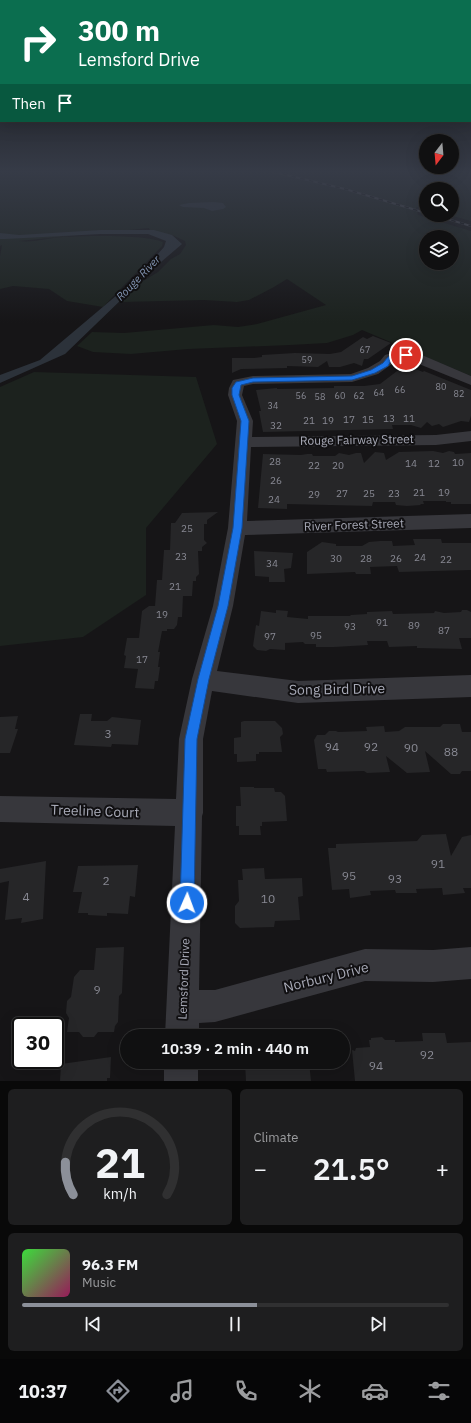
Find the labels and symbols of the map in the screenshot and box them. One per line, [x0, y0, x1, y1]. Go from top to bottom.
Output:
north arrow [419, 134, 459, 174]
water label: Rouge River [113, 252, 164, 303]
pin [389, 338, 423, 372]
house number: 67 [360, 344, 370, 355]
house number: 59 [302, 354, 312, 365]
house number: 80 [436, 381, 446, 392]
house number: 66 [395, 384, 405, 395]
house number: 64 [374, 387, 384, 398]
house number: 82 [454, 388, 464, 399]
house number: 56 [296, 390, 306, 401]
house number: 60 [335, 390, 345, 401]
house number: 62 [354, 390, 364, 401]
house number: 58 [315, 391, 325, 402]
house number: 34 [268, 400, 278, 411]
house number: 13 [383, 412, 395, 425]
house number: 11 [403, 412, 415, 425]
house number: 17 [343, 413, 355, 426]
house number: 15 [362, 413, 374, 426]
house number: 21 [303, 414, 315, 427]
house number: 19 [322, 414, 334, 427]
house number: 32 [270, 419, 282, 432]
street label: Rouge Fairway Street [300, 431, 414, 448]
house number: 28 [269, 455, 281, 468]
house number: 10 [452, 456, 464, 469]
house number: 14 [405, 457, 417, 470]
house number: 12 [428, 457, 440, 470]
house number: 22 [308, 459, 320, 472]
house number: 20 [332, 459, 344, 472]
house number: 26 [270, 474, 282, 487]
house number: 21 [413, 486, 425, 499]
house number: 19 [438, 486, 450, 499]
house number: 27 [336, 487, 348, 500]
house number: 25 [363, 487, 375, 500]
house number: 23 [388, 487, 400, 500]
house number: 29 [308, 488, 320, 501]
house number: 24 [268, 493, 280, 506]
street label: River Forest Street [304, 515, 404, 534]
house number: 25 [181, 522, 193, 535]
house number: 23 [175, 550, 187, 563]
house number: 24 [414, 551, 426, 564]
house number: 30 [330, 552, 342, 565]
house number: 28 [360, 552, 372, 565]
house number: 26 [390, 552, 402, 565]
house number: 22 [440, 553, 452, 566]
house number: 34 [266, 557, 278, 570]
house number: 21 [169, 580, 181, 593]
house number: 19 [156, 608, 168, 621]
house number: 91 [376, 616, 388, 629]
house number: 89 [408, 619, 420, 632]
house number: 93 [344, 620, 356, 633]
house number: 87 [438, 624, 450, 637]
house number: 95 [310, 629, 322, 642]
house number: 97 [264, 630, 276, 643]
house number: 17 [136, 653, 148, 666]
street label: Song Bird Drive [289, 679, 386, 699]
house number: 3 [104, 726, 112, 741]
house number: 94 [325, 739, 339, 754]
house number: 92 [364, 739, 378, 754]
house number: 90 [404, 740, 418, 755]
house number: 88 [444, 744, 458, 759]
street label: Treeline Court [50, 800, 140, 822]
house number: 91 [431, 856, 445, 871]
house number: 95 [342, 868, 356, 883]
house number: 93 [388, 871, 402, 886]
house number: 2 [102, 873, 110, 888]
position arrow [166, 882, 208, 924]
house number: 4 [22, 889, 30, 904]
house number: 10 [261, 891, 275, 906]
street label: Lemsford Drive [175, 938, 192, 1020]
street label: Norbury Drive [282, 958, 371, 996]
house number: 9 [93, 982, 101, 997]
speed limit sign: 30 [12, 1017, 64, 1069]
house number: 92 [420, 1047, 434, 1062]
house number: 94 [369, 1058, 383, 1073]

